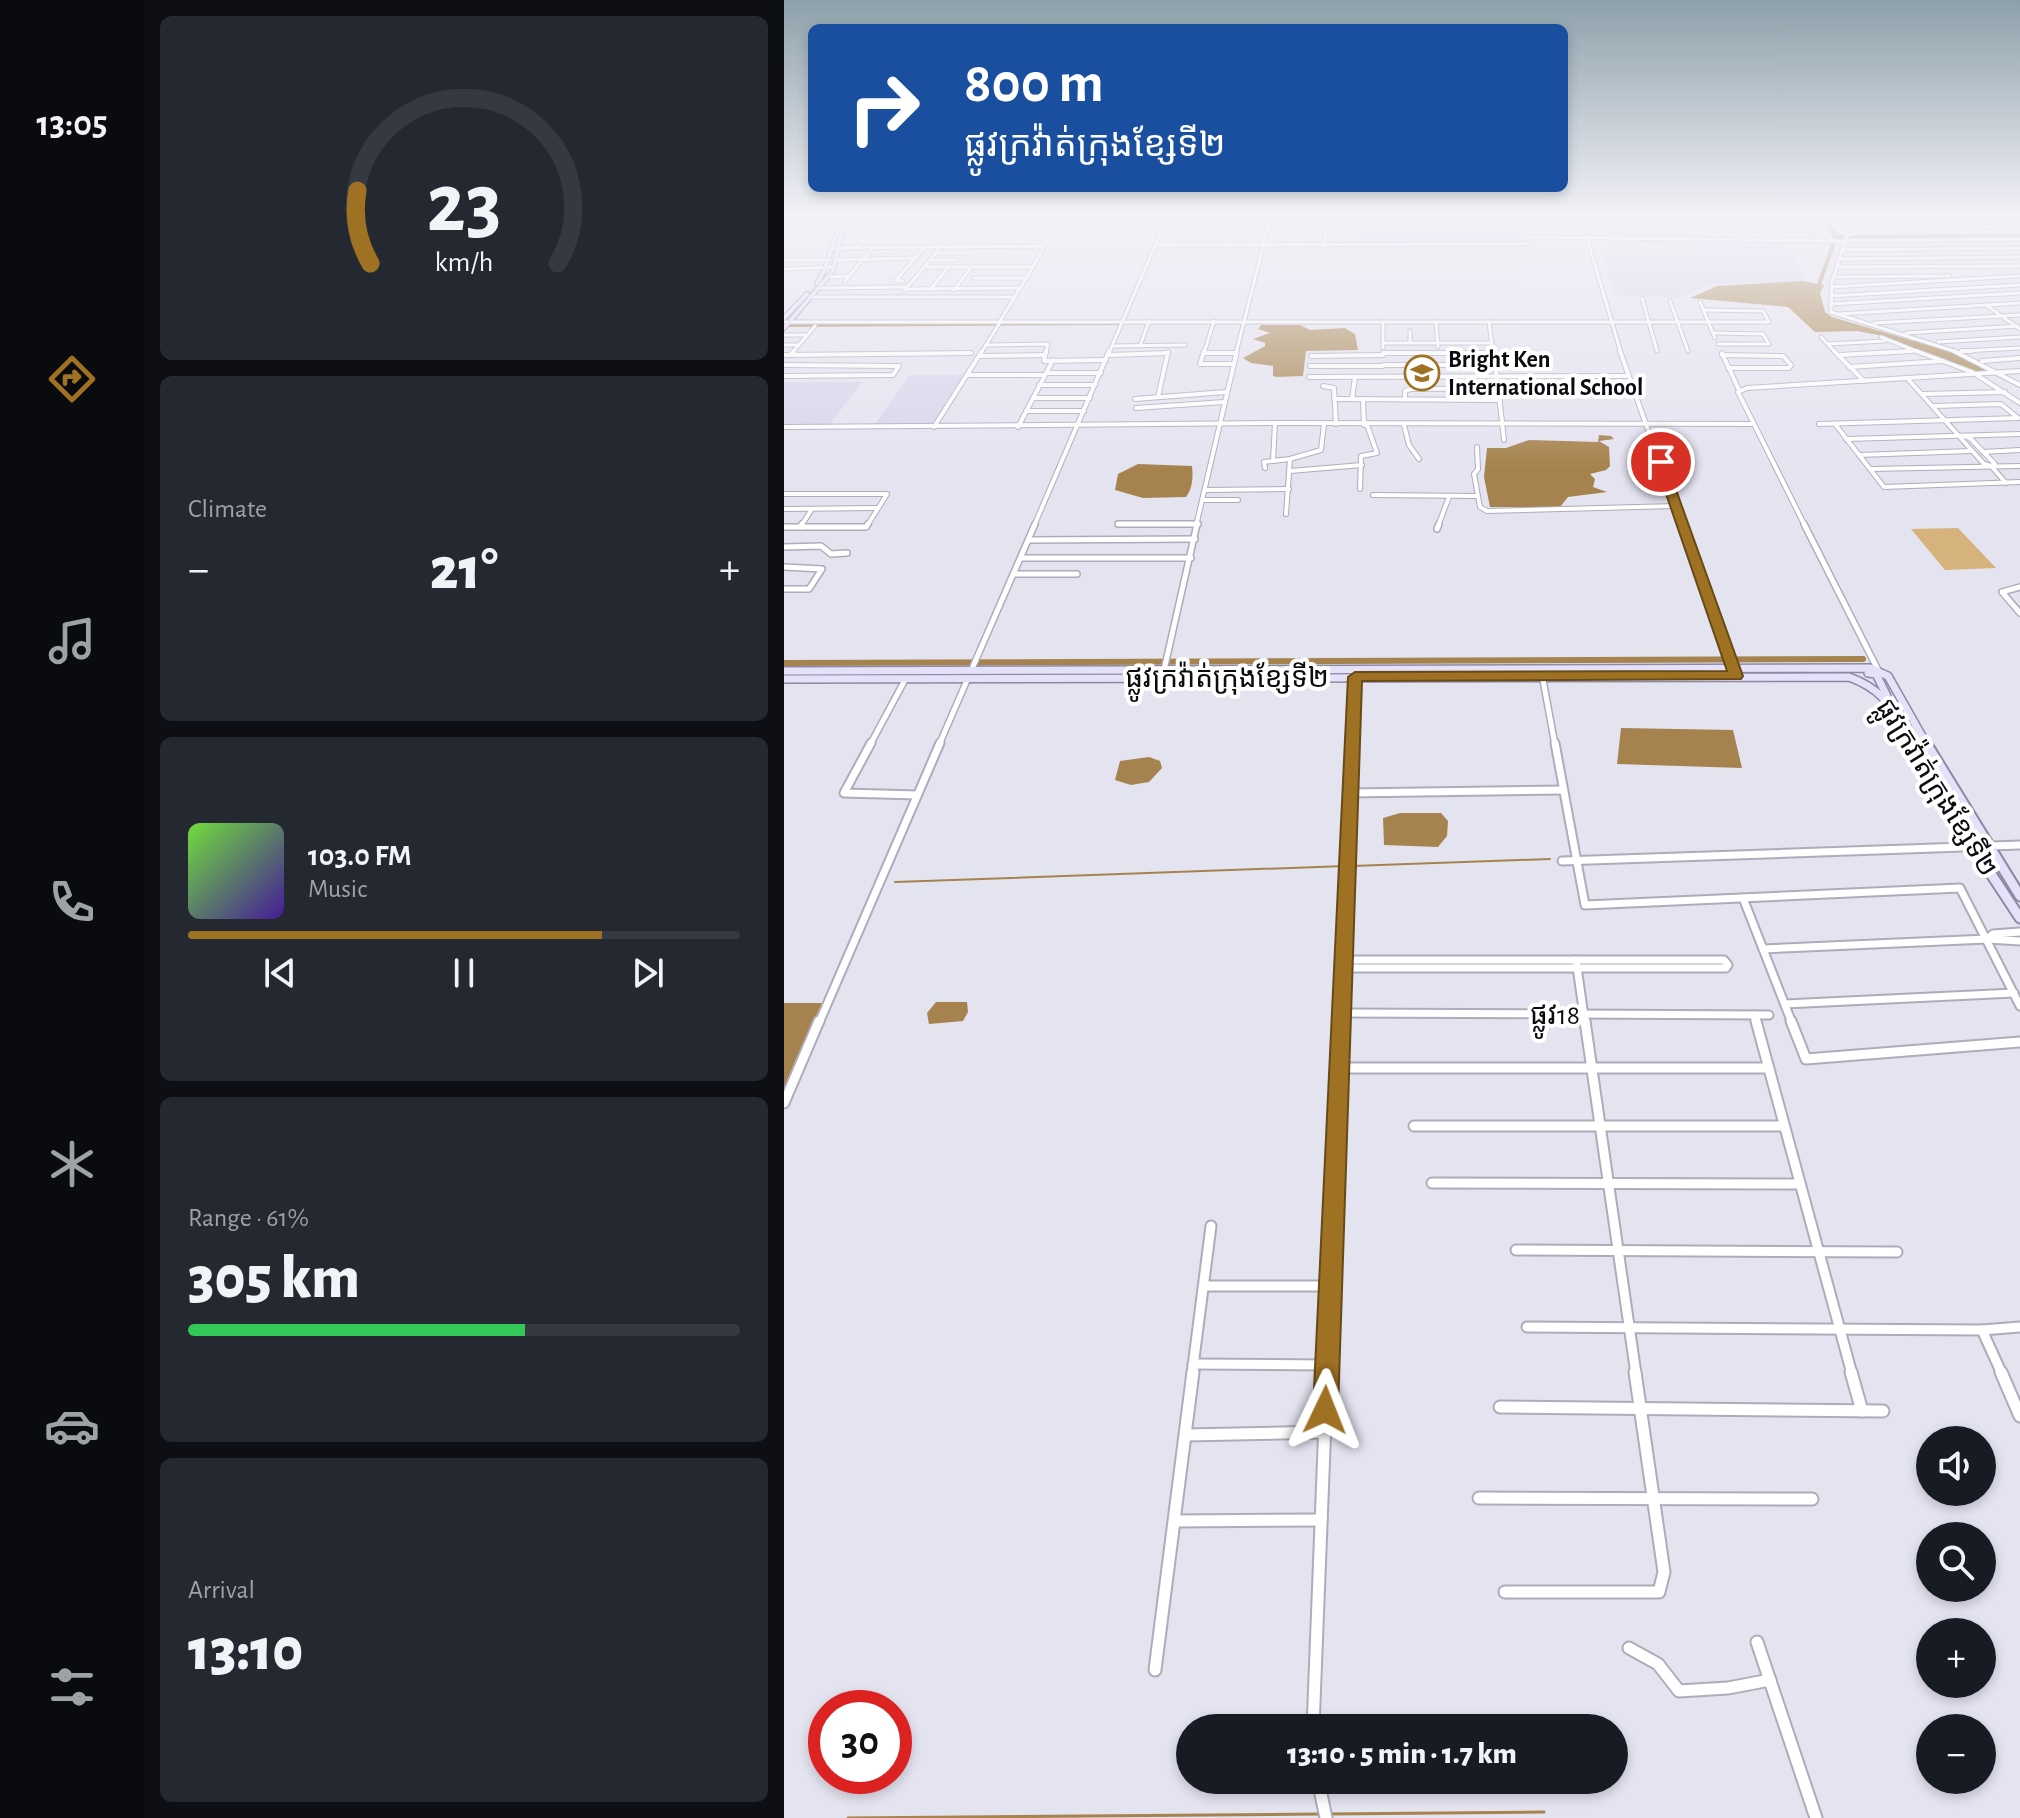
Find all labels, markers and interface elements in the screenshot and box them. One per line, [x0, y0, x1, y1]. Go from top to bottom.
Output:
icon: right [832, 56, 936, 160]
text: 800 m [964, 56, 1104, 112]
text: 13:05 [36, 106, 108, 142]
text: ផ្លូវក្រវ៉ាត់ក្រុងខ្សែទី២ [964, 127, 1226, 163]
text: 23 [426, 163, 502, 247]
text: km/h [435, 248, 493, 277]
place label: Bright Ken International School [1448, 348, 1643, 400]
icon: directions [44, 351, 100, 407]
school or university icon: Bright Ken International School [1403, 354, 1441, 392]
pin [1627, 428, 1695, 496]
icon: arrive [1639, 440, 1683, 484]
text: Climate [188, 496, 267, 522]
text: 21° [430, 540, 498, 600]
text: − [188, 548, 209, 592]
text: + [719, 548, 740, 592]
icon: music [44, 613, 100, 669]
street label: ផ្លូវក្រវ៉ាត់ក្រុងខ្សែទី២ [1125, 661, 1329, 702]
street label: ផ្លូវក្រវ៉ាត់ក្រុងខ្សែទី២ [1863, 692, 2006, 887]
text: 103.0 FM [308, 841, 412, 871]
icon: phone [44, 874, 100, 930]
text: Music [308, 876, 367, 902]
icon: previous [258, 951, 302, 995]
icon: pause [442, 951, 486, 995]
icon: next [626, 951, 670, 995]
street label: ផ្លូវ18 [1530, 1002, 1580, 1039]
icon: climate [44, 1136, 100, 1192]
text: Range · 61% [188, 1205, 309, 1231]
text: 305 km [188, 1249, 360, 1309]
position arrow [1283, 1368, 1367, 1452]
icon: car [44, 1398, 100, 1454]
map controls [1916, 1426, 1996, 1794]
button: sound [1916, 1426, 1996, 1506]
button: search [1916, 1522, 1996, 1602]
text: Arrival [188, 1577, 255, 1603]
button: + [1916, 1618, 1996, 1698]
text: 13:10 [188, 1621, 303, 1681]
icon: filters [44, 1659, 100, 1715]
speed limit sign: 30 [808, 1690, 912, 1794]
button: − [1916, 1714, 1996, 1794]
text: 13:10 · 5 min · 1.7 km [1287, 1739, 1517, 1769]

